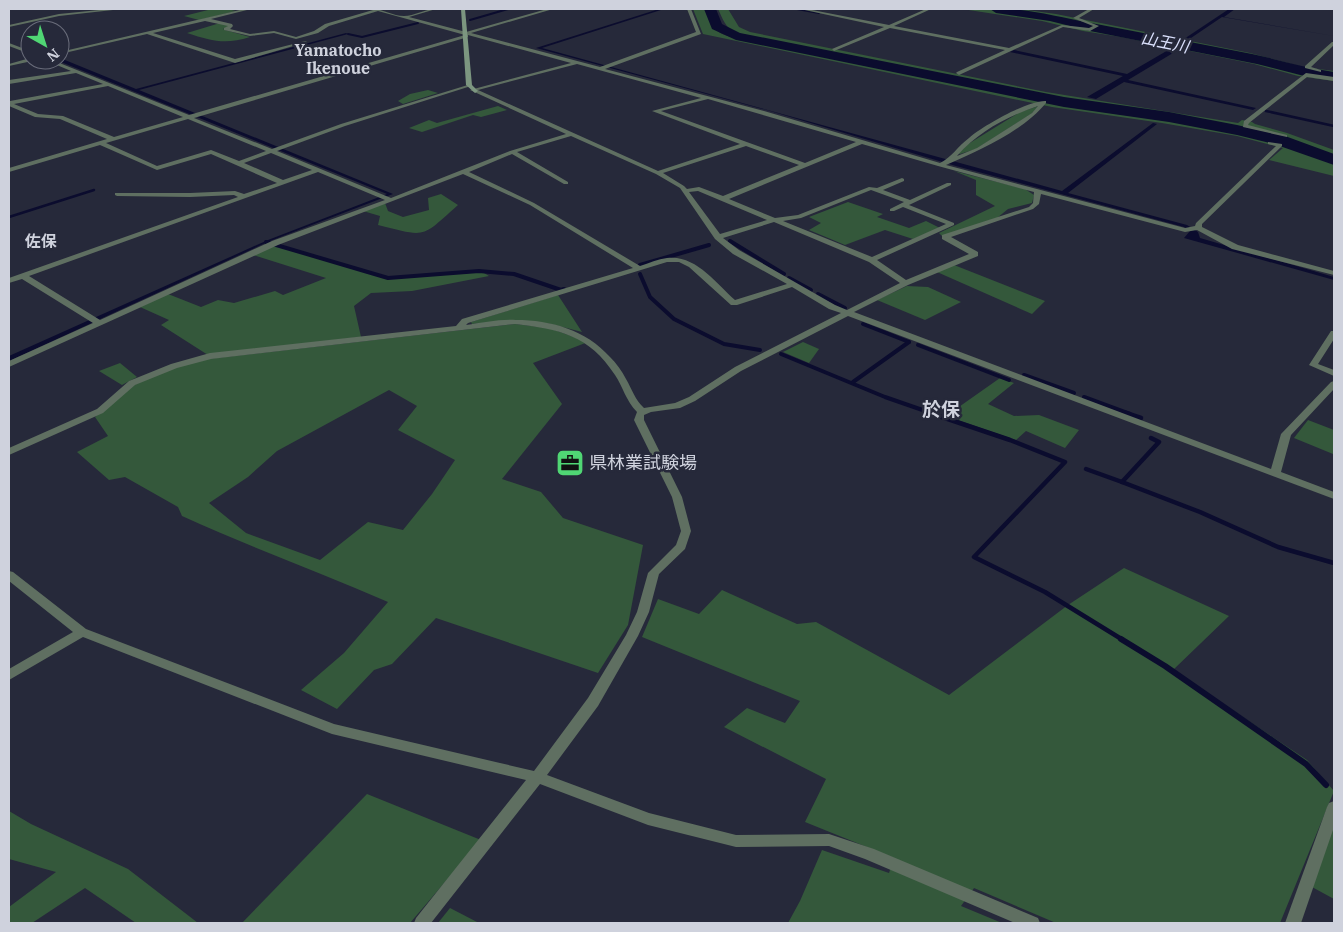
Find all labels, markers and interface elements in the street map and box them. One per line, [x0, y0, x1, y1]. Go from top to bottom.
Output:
north arrow [20, 20, 70, 70]
water label: 山王川 [1140, 28, 1192, 57]
district label: Yamatocho Ikenoue [294, 40, 382, 78]
text: N [43, 45, 63, 66]
district label: 佐保 [24, 231, 57, 251]
district label: 於保 [922, 397, 960, 421]
office icon: 県林業試験場 [555, 448, 585, 478]
place label: 県林業試験場 [589, 451, 697, 474]

